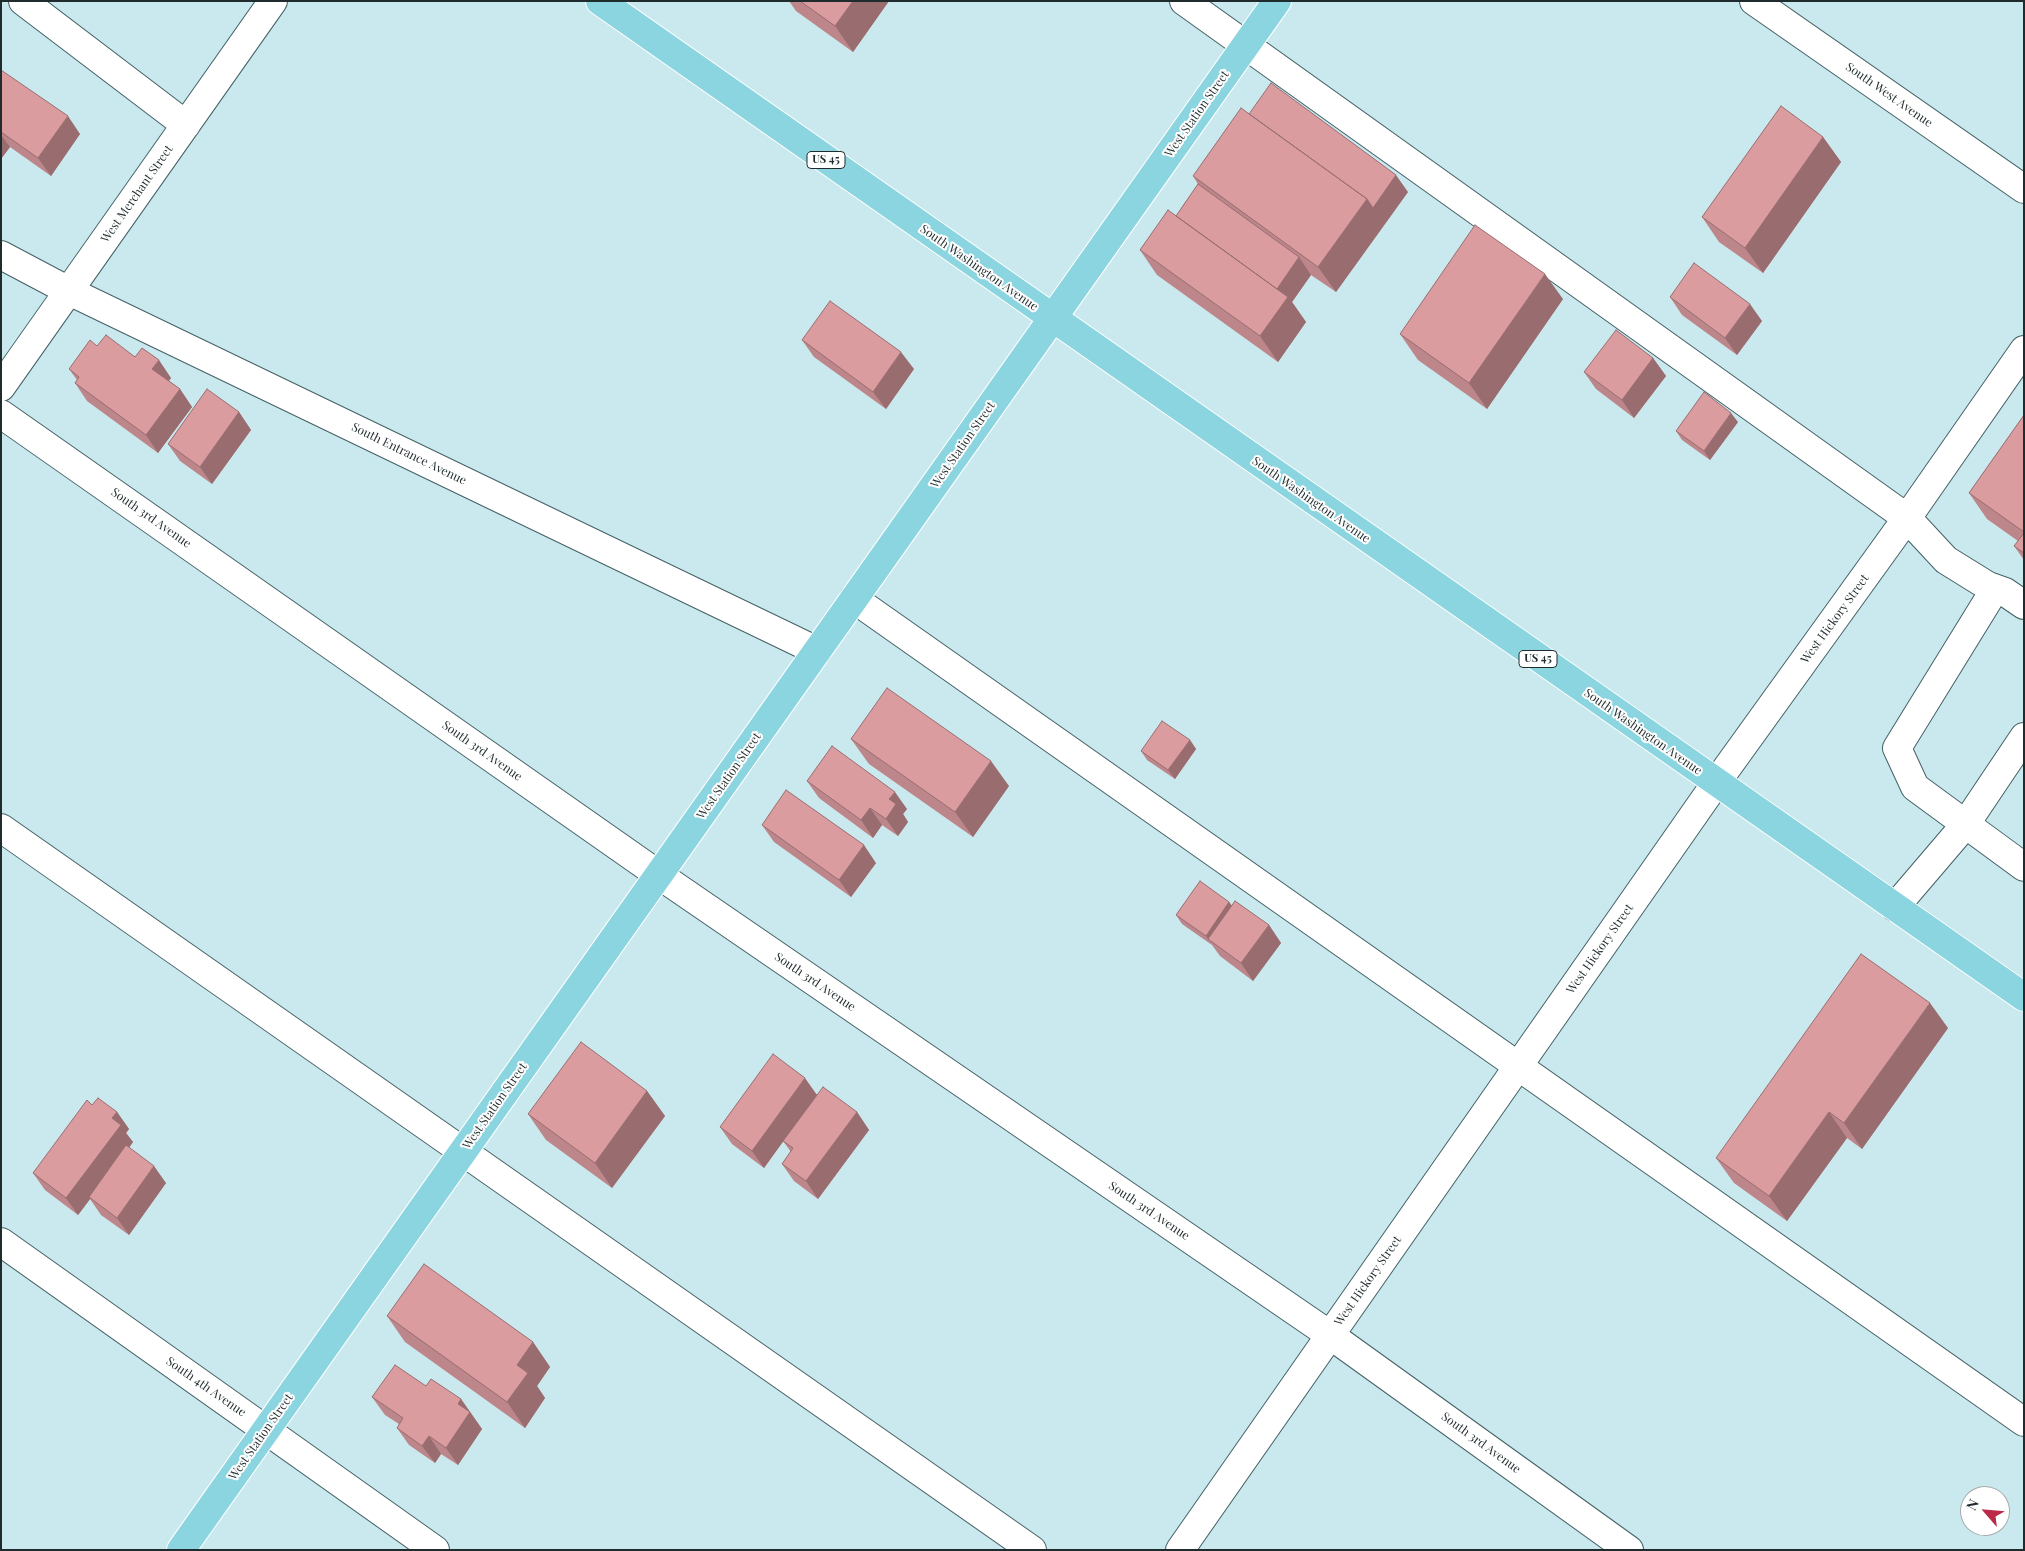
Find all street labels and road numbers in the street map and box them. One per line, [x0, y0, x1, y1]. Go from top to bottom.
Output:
street label: South West Avenue [1843, 60, 1935, 130]
street label: West Station Street [1162, 68, 1232, 160]
street label: West Merchant Street [98, 143, 176, 245]
road number: US 45 [807, 152, 845, 168]
street label: South Washington Avenue [917, 222, 1041, 314]
street label: West Station Street [928, 399, 998, 491]
street label: South Entrance Avenue [349, 420, 469, 488]
street label: South Washington Avenue [1249, 454, 1373, 546]
street label: South 3rd Avenue [108, 485, 194, 551]
street label: West Hickory Street [1798, 572, 1872, 666]
road number: US 45 [1519, 651, 1557, 668]
street label: South Washington Avenue [1581, 686, 1705, 778]
street label: South 3rd Avenue [439, 718, 525, 784]
street label: West Station Street [694, 730, 764, 822]
street label: West Hickory Street [1564, 901, 1636, 997]
street label: South 3rd Avenue [772, 950, 858, 1014]
street label: West Station Street [460, 1060, 530, 1152]
street label: South 3rd Avenue [1106, 1179, 1192, 1243]
street label: West Hickory Street [1332, 1233, 1404, 1329]
street label: South 4th Avenue [163, 1354, 249, 1420]
street label: West Station Street [226, 1391, 296, 1483]
street label: South 3rd Avenue [1439, 1409, 1523, 1477]

